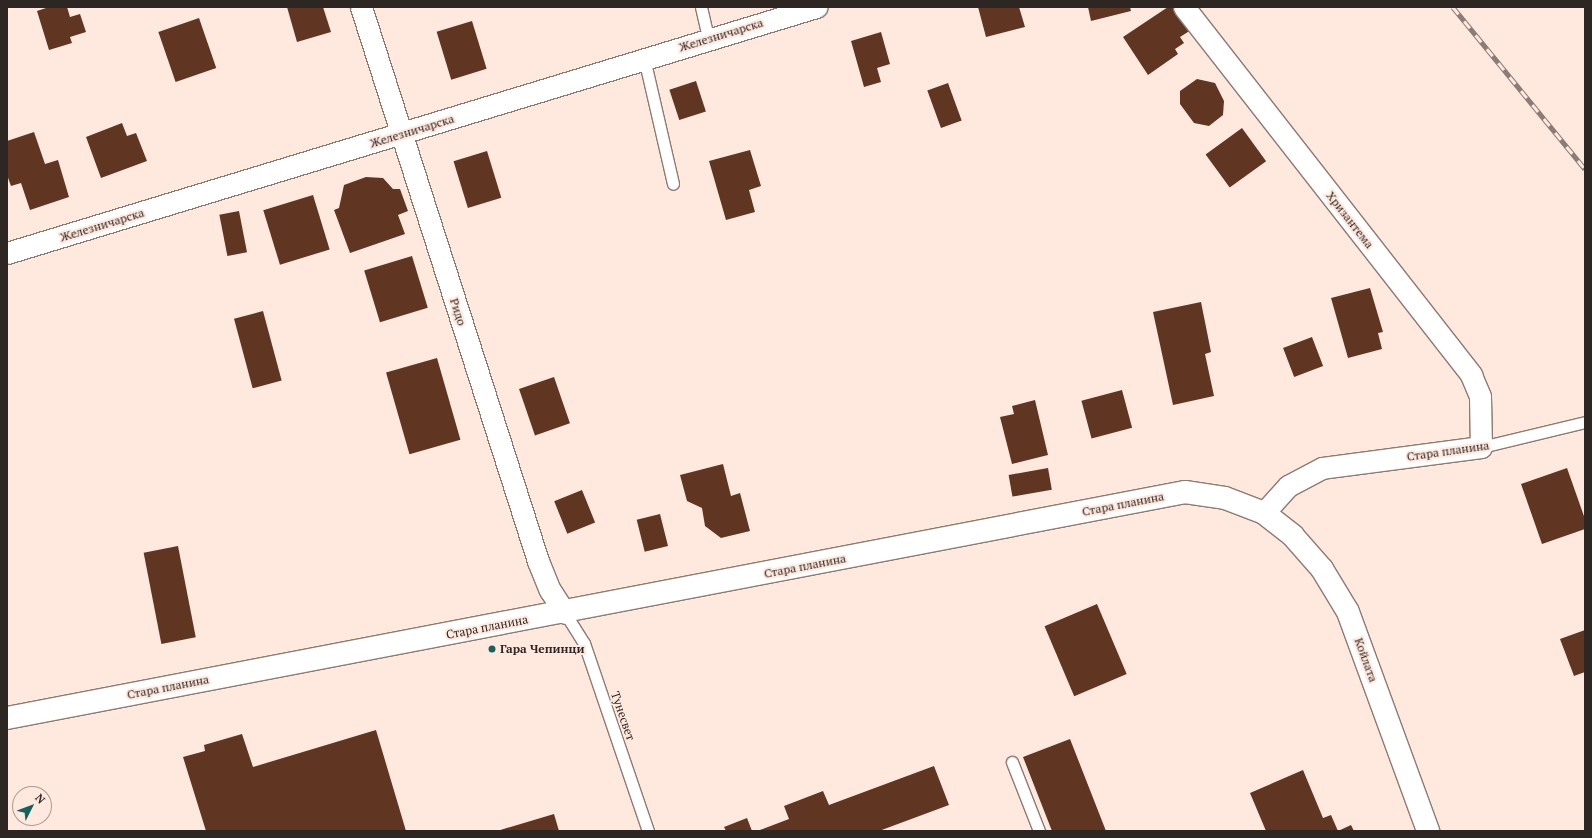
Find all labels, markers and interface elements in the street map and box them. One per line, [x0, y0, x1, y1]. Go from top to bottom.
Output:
street label: Железничарска [677, 15, 765, 55]
street label: Железничарска [368, 111, 456, 151]
street label: Хризантема [1323, 189, 1377, 251]
street label: Железничарска [58, 205, 146, 245]
street label: Ридо [447, 296, 469, 328]
street label: Стара планина [1406, 438, 1490, 464]
street label: Стара планина [1081, 489, 1165, 519]
street label: Стара планина [763, 551, 847, 581]
street label: Стара планина [445, 612, 529, 642]
street label: Койлата [1351, 636, 1381, 684]
place label: Гара Чепинци [500, 642, 585, 656]
marker: Гара Чепинци [487, 644, 497, 654]
street label: Стара планина [126, 672, 210, 702]
street label: Тунесвет [608, 690, 638, 742]
north arrow [12, 786, 52, 826]
text: N [32, 791, 48, 806]

